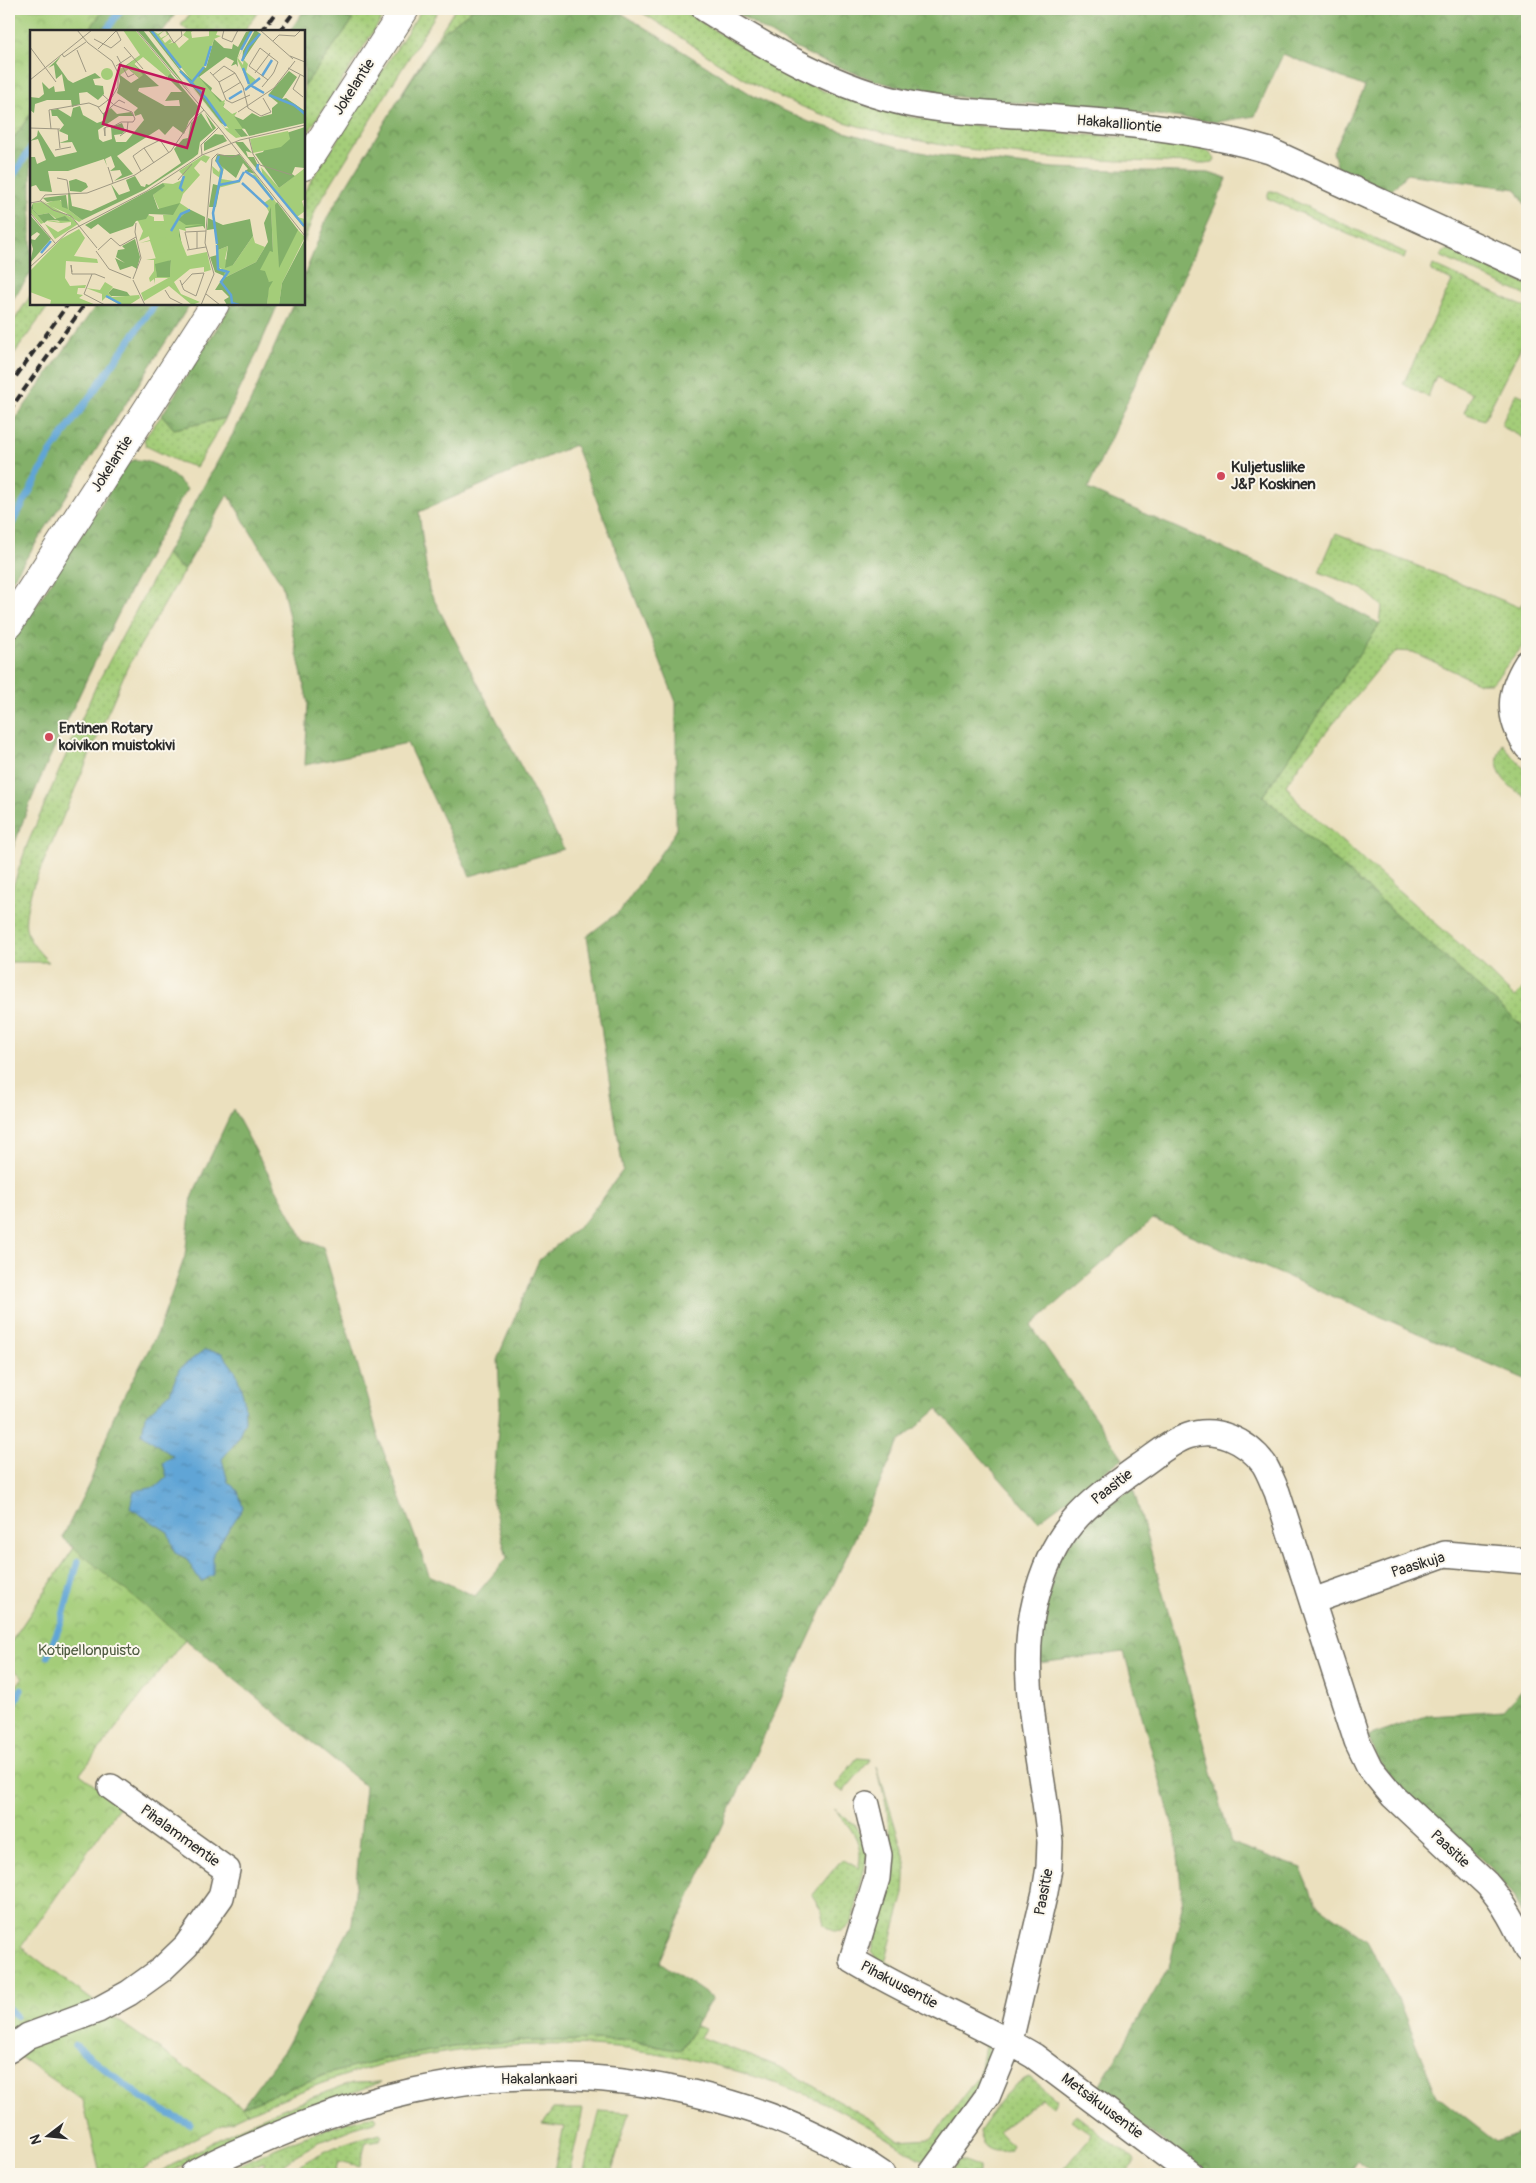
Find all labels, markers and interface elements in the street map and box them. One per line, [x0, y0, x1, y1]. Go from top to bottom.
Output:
inset map [30, 30, 305, 305]
street label: Jokelantie [329, 55, 380, 119]
street label: Hakakalliontie [1076, 111, 1163, 137]
street label: Jokelantie [87, 432, 138, 496]
place label: Kuljetusliike J&P Koskinen [1231, 458, 1316, 494]
marker: Kuljetusliike J&P Koskinen [1215, 470, 1227, 482]
place label: Entinen Rotary koivikon muistokivi [58, 719, 175, 755]
marker: Entinen Rotary koivikon muistokivi [43, 731, 55, 743]
street label: Paasitie [1088, 1465, 1137, 1509]
street label: Paasikuja [1389, 1548, 1447, 1582]
park label: Kotipellonpuisto [38, 1641, 140, 1660]
street label: Pihalammentie [137, 1801, 224, 1872]
street label: Paasitie [1426, 1826, 1474, 1872]
street label: Paasitie [1030, 1866, 1058, 1917]
street label: Pihakuusentie [857, 1957, 941, 2014]
street label: Metsäkuusentie [1057, 2069, 1147, 2143]
street label: Hakalankaari [501, 2070, 578, 2089]
north arrow [22, 2110, 72, 2160]
text: N [27, 2133, 45, 2146]

